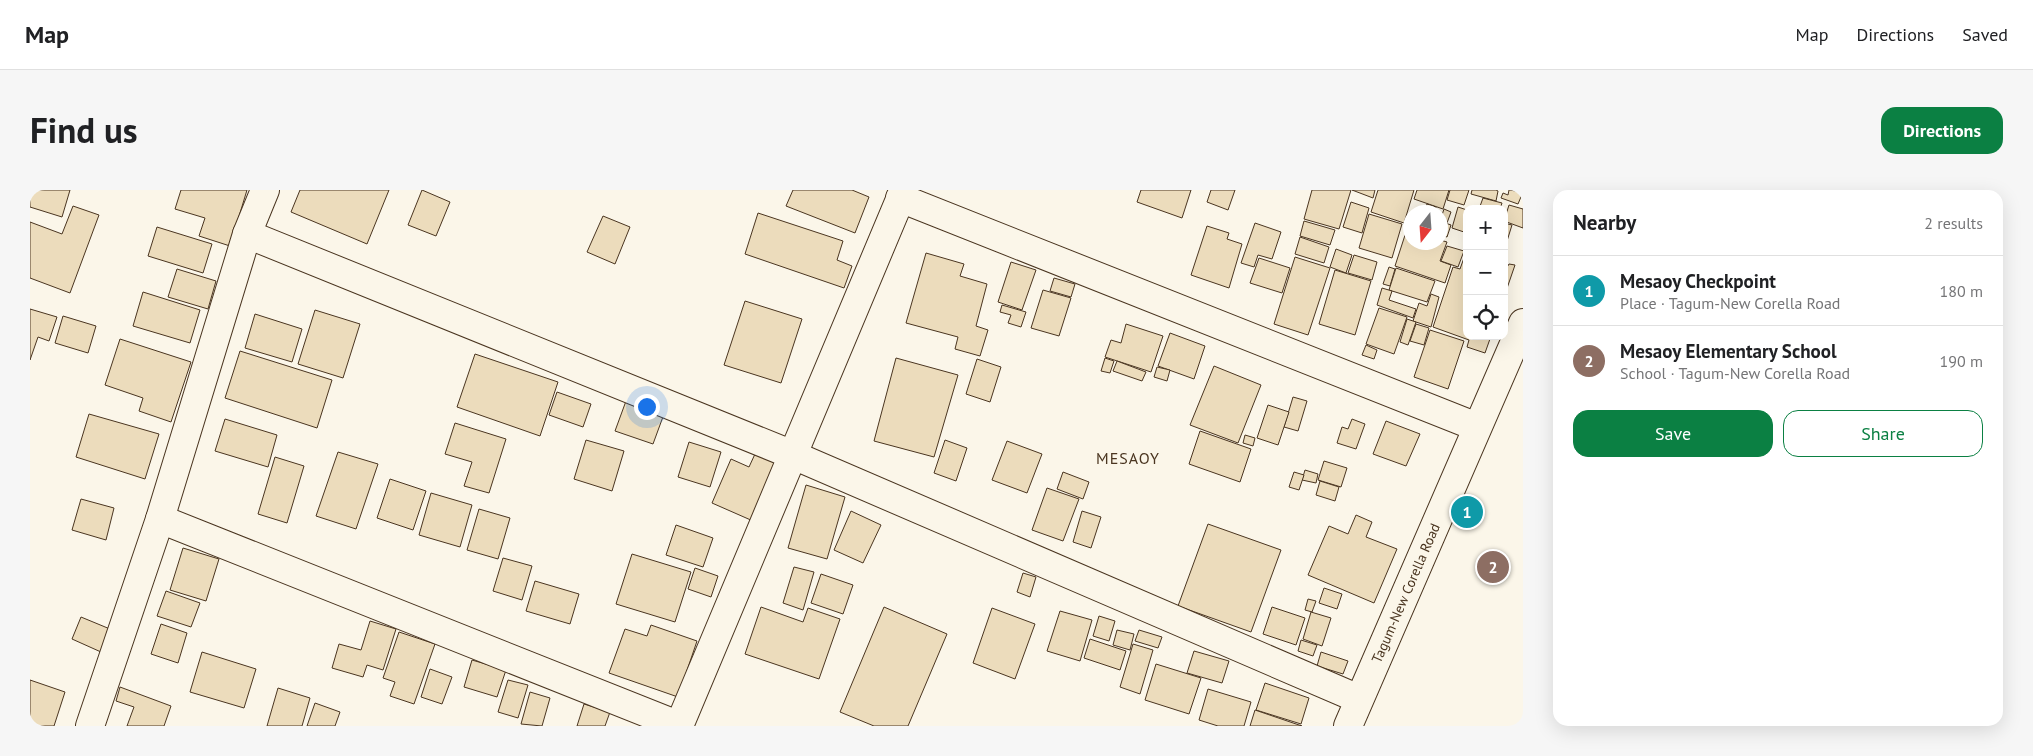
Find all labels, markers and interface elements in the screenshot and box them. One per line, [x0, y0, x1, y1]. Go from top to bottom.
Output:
text: Map [25, 19, 69, 50]
text: Map [1796, 23, 1828, 46]
text: Directions [1856, 23, 1934, 46]
text: Saved [1962, 23, 2008, 46]
text: Find us [30, 107, 138, 153]
button: Directions [1881, 107, 2003, 154]
north arrow [1403, 205, 1448, 250]
map controls [1463, 205, 1508, 340]
button: + [1463, 205, 1508, 250]
text: Nearby [1573, 209, 1636, 236]
text: 2 results [1924, 213, 1983, 233]
button: − [1463, 250, 1508, 295]
text: Mesaoy Checkpoint [1620, 269, 1776, 293]
text: 1 [1584, 281, 1594, 301]
text: 180 m [1940, 281, 1983, 301]
text: Place · Tagum-New Corella Road [1620, 293, 1840, 313]
button: locate [1463, 295, 1508, 340]
text: Mesaoy Elementary School [1620, 339, 1837, 363]
text: 2 [1584, 351, 1594, 371]
text: 190 m [1940, 351, 1983, 371]
text: School · Tagum-New Corella Road [1620, 363, 1850, 383]
your location [634, 394, 660, 420]
button: Save [1573, 410, 1773, 457]
button: Share [1783, 410, 1983, 457]
district label: MESAOY [1096, 448, 1160, 468]
pin: 1 [1451, 493, 1483, 531]
street label: Tagum-New Corella Road [1368, 520, 1444, 666]
pin: 2 [1477, 548, 1509, 586]

